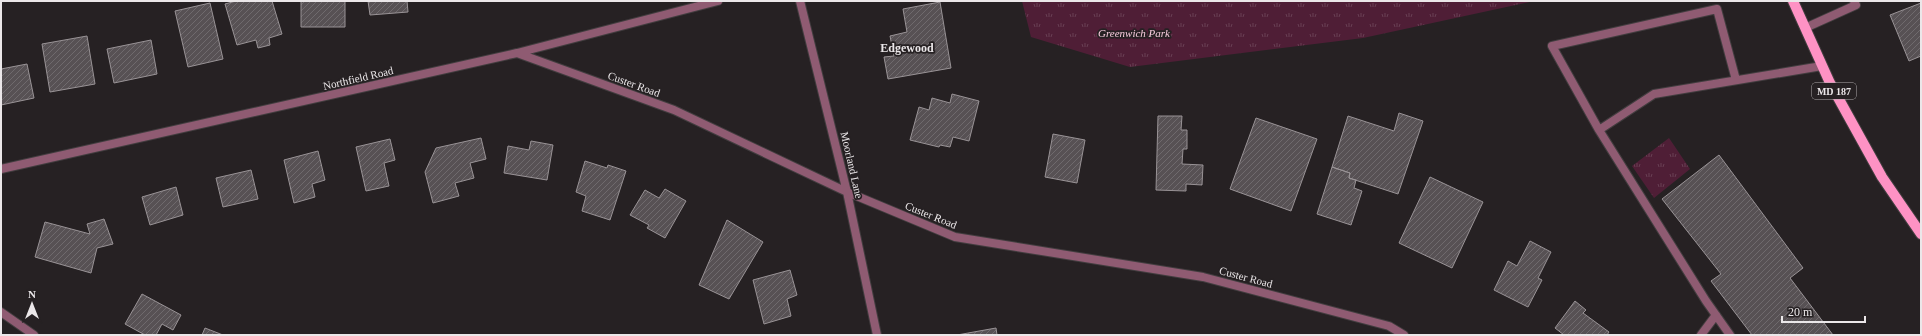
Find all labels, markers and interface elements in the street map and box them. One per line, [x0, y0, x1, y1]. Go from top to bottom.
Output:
park label: Greenwich Park [1098, 27, 1171, 39]
district label: Edgewood [880, 41, 934, 55]
street label: Northfield Road [322, 64, 395, 92]
street label: Custer Road [606, 69, 662, 99]
road number: MD 187 [1812, 83, 1856, 99]
street label: Moorland Lane [838, 130, 866, 200]
street label: Custer Road [903, 199, 959, 231]
street label: Custer Road [1218, 264, 1274, 290]
north arrow [12, 284, 52, 324]
text: N [28, 288, 36, 300]
scale bar [1782, 298, 1865, 324]
text: 20 m [1788, 305, 1813, 319]

